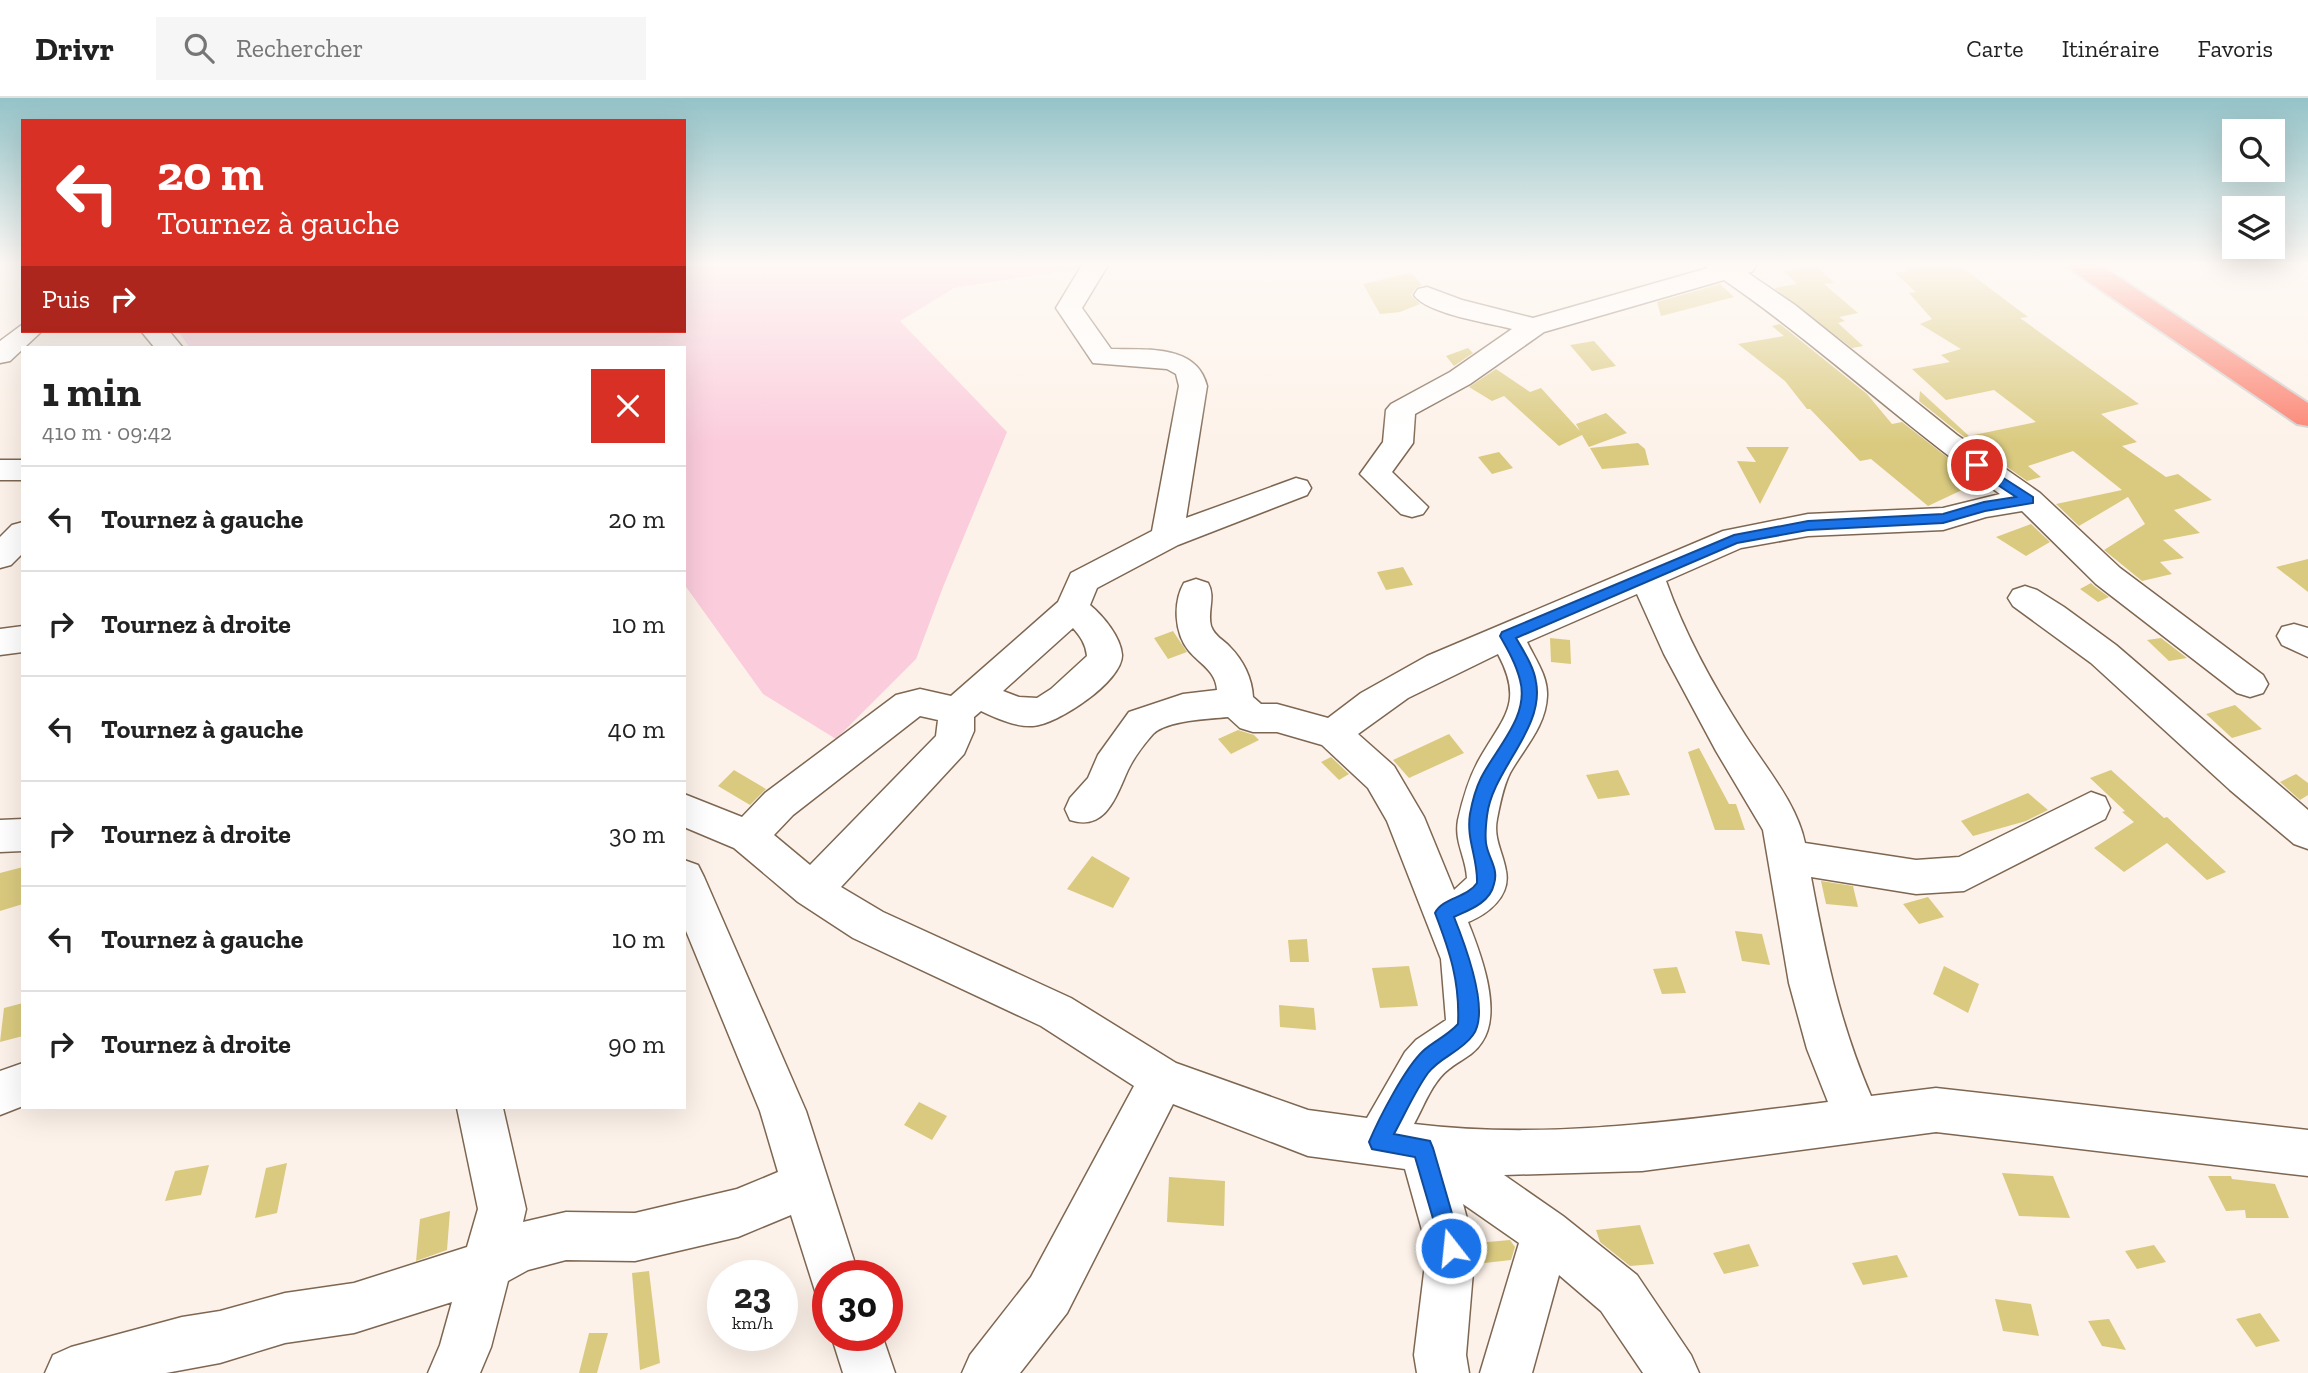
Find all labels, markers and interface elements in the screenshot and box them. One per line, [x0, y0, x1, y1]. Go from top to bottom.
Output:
search box [156, 17, 646, 80]
text: Drivr [35, 29, 114, 68]
icon: search [180, 29, 218, 67]
text: Rechercher [236, 32, 363, 64]
text: Carte [1966, 34, 2024, 63]
text: Itinéraire [2062, 34, 2159, 63]
text: Favoris [2197, 34, 2273, 63]
map controls [2222, 119, 2285, 259]
button: search [2222, 119, 2285, 182]
text: 20 m [157, 144, 264, 203]
icon: left [42, 147, 133, 238]
button: layers [2222, 196, 2285, 259]
text: Tournez à gauche [157, 204, 400, 242]
icon: right [104, 280, 142, 318]
text: Puis [42, 283, 90, 315]
text: 1 min [42, 366, 141, 417]
button: close [591, 369, 665, 443]
text: 410 m · 09:42 [42, 418, 172, 446]
pin [1947, 435, 2007, 495]
icon: arrive [1958, 446, 1996, 484]
icon: left [42, 500, 80, 538]
text: Tournez à gauche [101, 503, 303, 535]
text: 20 m [608, 503, 665, 535]
icon: right [42, 605, 80, 643]
text: Tournez à droite [101, 608, 291, 640]
text: 10 m [612, 608, 665, 640]
icon: left [42, 710, 80, 748]
text: Tournez à gauche [101, 713, 303, 745]
text: 40 m [608, 713, 665, 745]
icon: right [42, 815, 80, 853]
text: Tournez à droite [101, 818, 291, 850]
text: 30 m [609, 818, 665, 850]
icon: left [42, 920, 80, 958]
text: Tournez à gauche [101, 923, 303, 955]
text: 10 m [612, 923, 665, 955]
icon: right [42, 1025, 80, 1063]
text: Tournez à droite [101, 1028, 291, 1060]
text: 90 m [608, 1028, 665, 1060]
position arrow [1414, 1211, 1488, 1285]
speed limit sign: 30 [812, 1260, 903, 1351]
text: 23 [734, 1275, 771, 1317]
text: km/h [732, 1312, 773, 1334]

